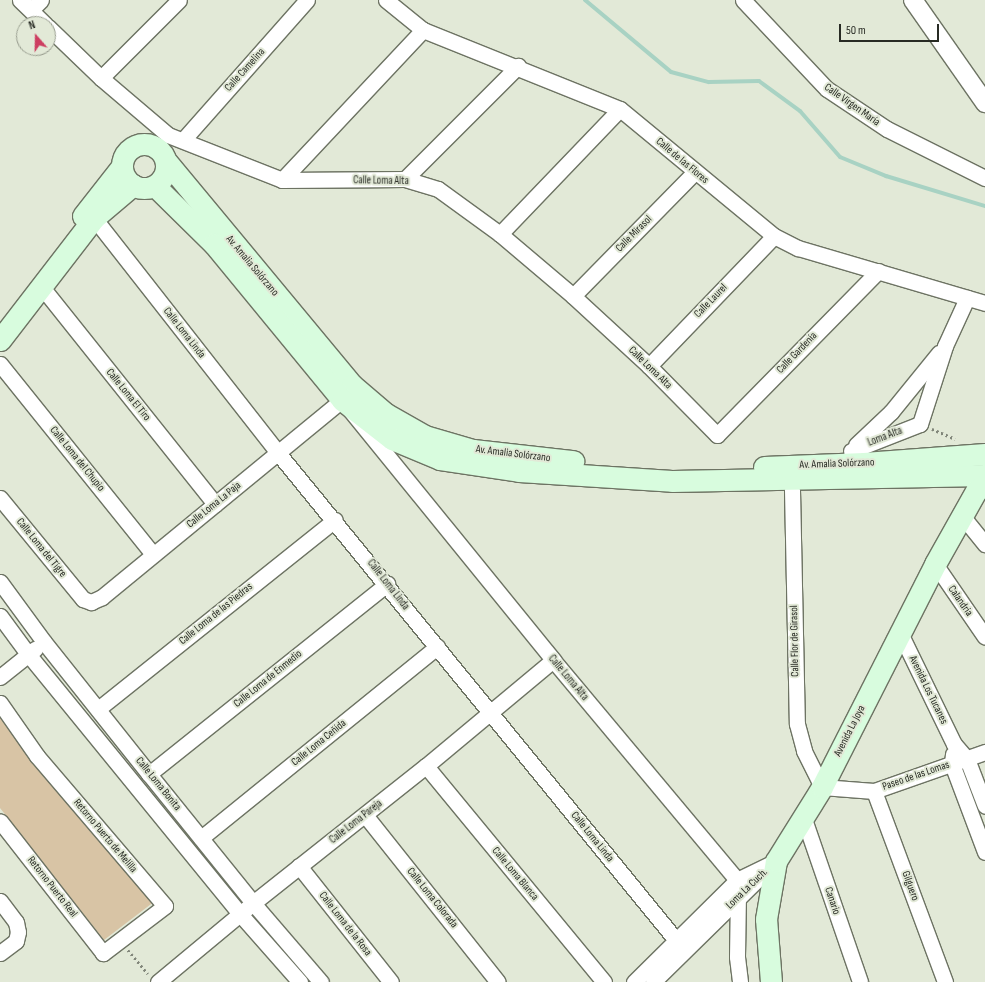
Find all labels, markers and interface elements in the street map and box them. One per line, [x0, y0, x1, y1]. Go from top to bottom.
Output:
north arrow [16, 16, 56, 56]
scale bar [841, 16, 941, 42]
text: N [27, 18, 37, 32]
text: 50 m [846, 23, 866, 38]
street label: Calle Camelina [222, 46, 268, 94]
street label: Calle Virgen María [822, 81, 882, 129]
street label: Calle de las Flores [653, 135, 711, 187]
street label: Calle Loma Alta [353, 174, 409, 188]
street label: Calle Mirasol [613, 213, 655, 255]
street label: Av. Amalia Solórzano [223, 233, 281, 299]
street label: Calle Laurel [692, 281, 730, 321]
street label: Calle Loma Linda [160, 305, 208, 361]
street label: Calle Gardenia [774, 330, 820, 376]
street label: Calle Loma Alta [625, 344, 675, 392]
street label: Calle Loma El Tiro [103, 366, 153, 424]
street label: Calle Loma del Chupio [47, 424, 107, 494]
street label: Loma Alta [866, 424, 904, 450]
street label: Av. Amalia Solórzano [475, 443, 551, 465]
street label: Av. Amalia Solórzano [799, 456, 875, 472]
street label: Calle Loma La Paja [184, 479, 244, 531]
street label: Calle Loma del Tigre [13, 516, 69, 580]
street label: Calle Loma Linda [364, 557, 412, 613]
street label: Calle Loma de las Piedras [177, 580, 255, 648]
street label: Calandria [945, 583, 975, 619]
street label: Calle Flor de Girasol [788, 605, 802, 677]
street label: Calle Loma de Enmedio [231, 647, 305, 711]
street label: Calle Loma Alta [545, 652, 591, 704]
street label: Avenida Los Tucanes [906, 654, 950, 726]
street label: Avenida La Joya [831, 703, 869, 759]
street label: Calle Loma Ceñida [289, 717, 349, 769]
street label: Calle Loma Bonita [132, 755, 184, 813]
street label: Paseo de las Lomas [881, 758, 951, 794]
street label: Retorno Puerto de Melilla [70, 796, 140, 876]
street label: Calle Loma Pareja [327, 797, 385, 847]
street label: Calle Loma Linda [568, 809, 616, 865]
street label: Calle Loma Blanca [489, 845, 541, 903]
street label: Retorno Puerto Real [24, 854, 80, 920]
street label: Calle Loma Colorada [404, 865, 460, 931]
street label: Loma La Cuch. [723, 866, 771, 912]
street label: Gilguero [899, 869, 921, 903]
street label: Canario [821, 886, 843, 916]
street label: Calle Loma de la Rosa [316, 889, 374, 959]

